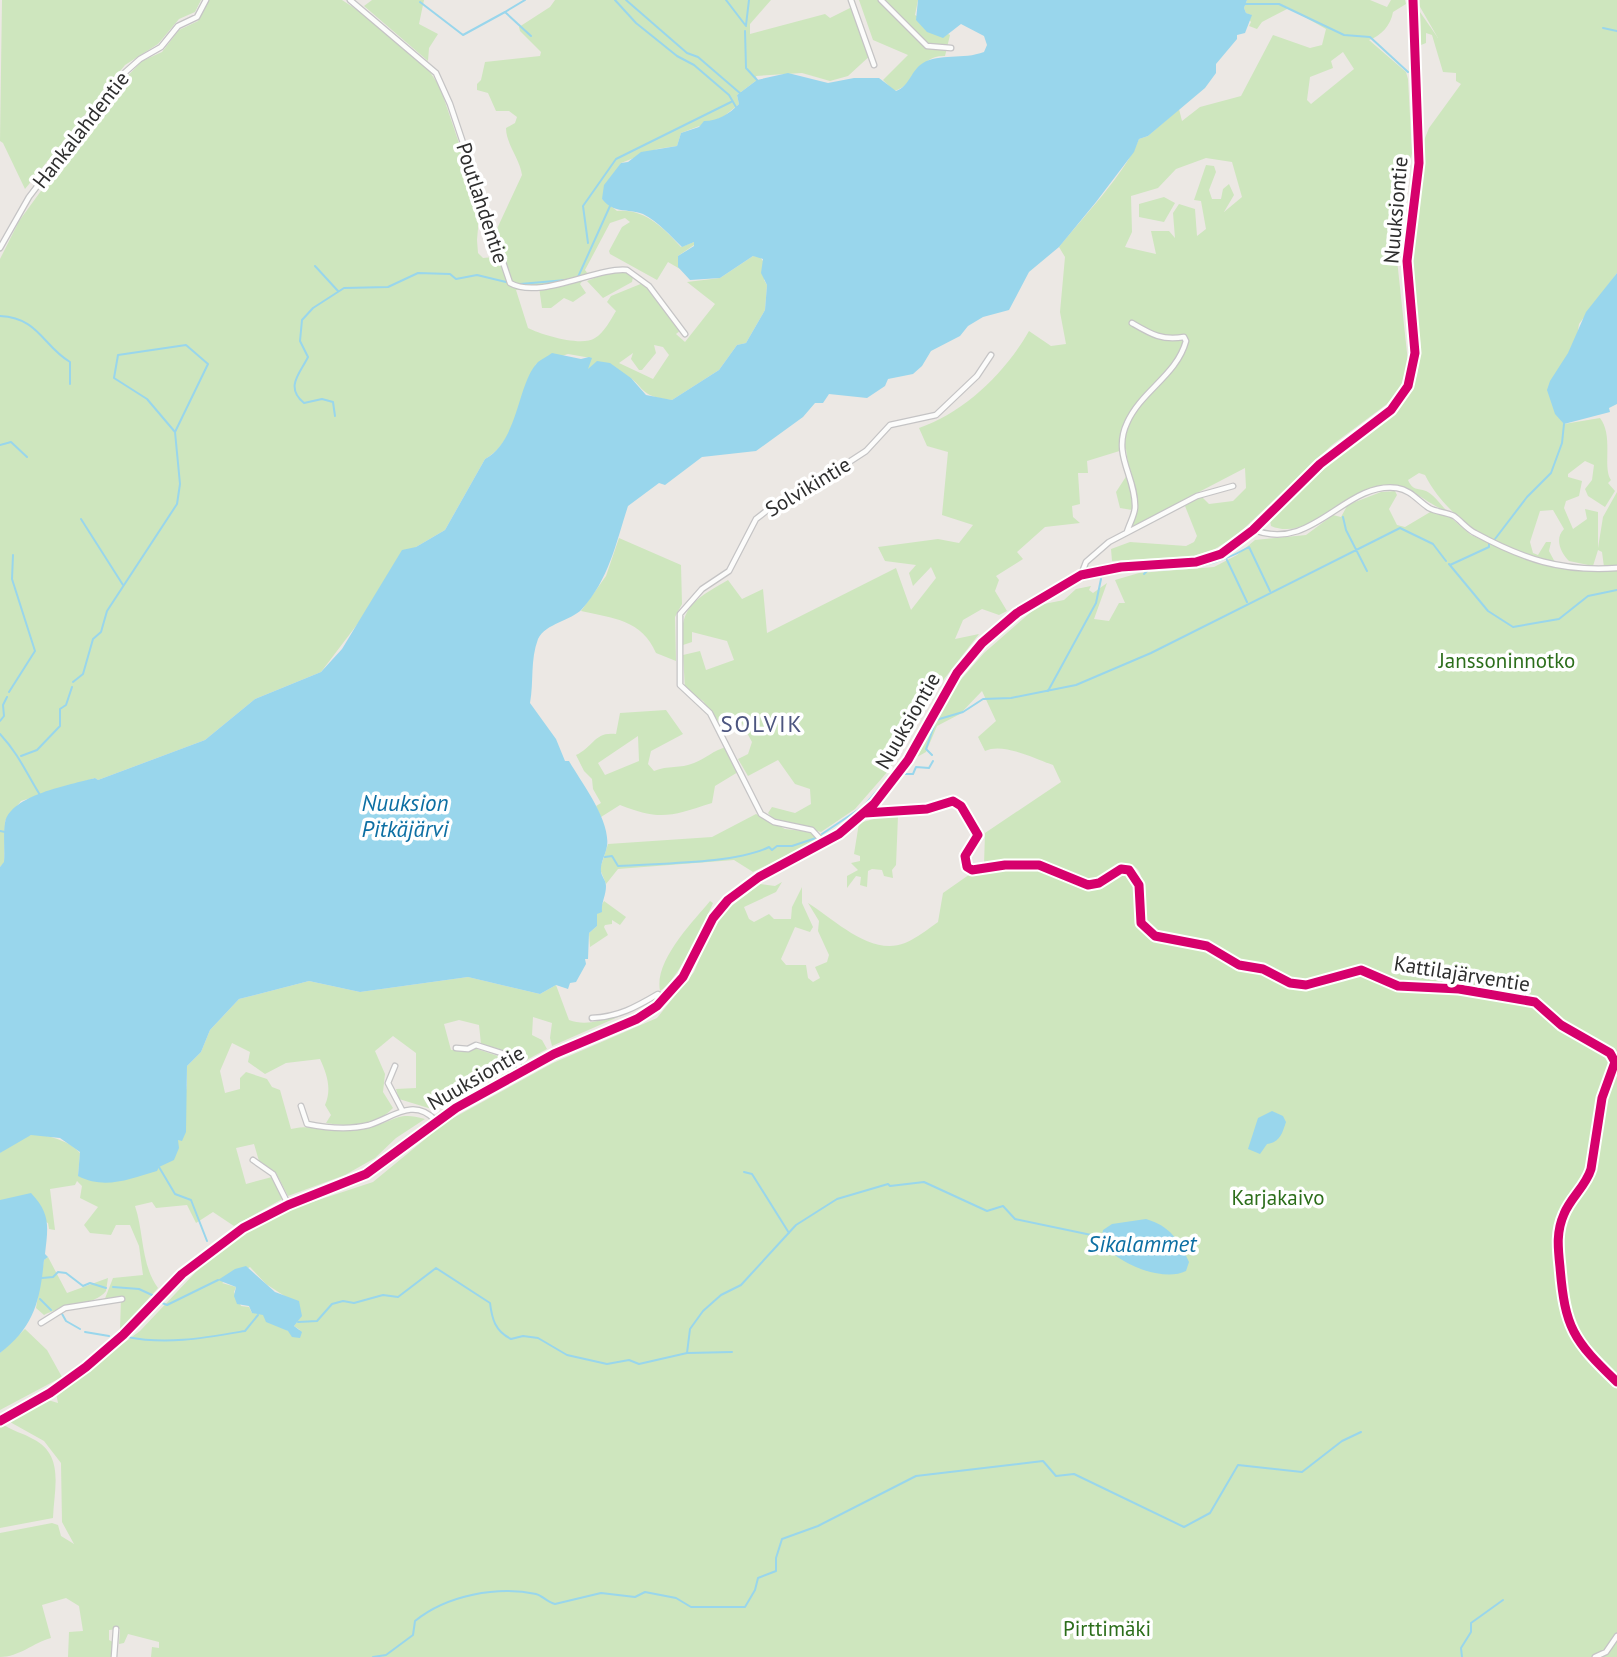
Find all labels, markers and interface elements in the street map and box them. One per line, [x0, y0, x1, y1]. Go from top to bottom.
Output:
street label: Hankalahdentie [26, 66, 135, 194]
street label: Poutlahdentie [450, 139, 515, 267]
street label: Nuuksiontie [1377, 155, 1414, 265]
street label: Solvikintie [760, 451, 855, 523]
park label: Janssoninnotko [1438, 647, 1575, 674]
street label: Nuuksiontie [869, 667, 946, 774]
district label: SOLVIK [720, 709, 804, 738]
water label: Nuuksion Pitkäjärvi [361, 788, 450, 843]
street label: Kattilajärventie [1392, 949, 1532, 998]
street label: Nuuksiontie [422, 1039, 529, 1116]
park label: Karjakaivo [1231, 1184, 1325, 1211]
water label: Sikalammet [1088, 1229, 1198, 1258]
park label: Pirttimäki [1063, 1615, 1151, 1642]

